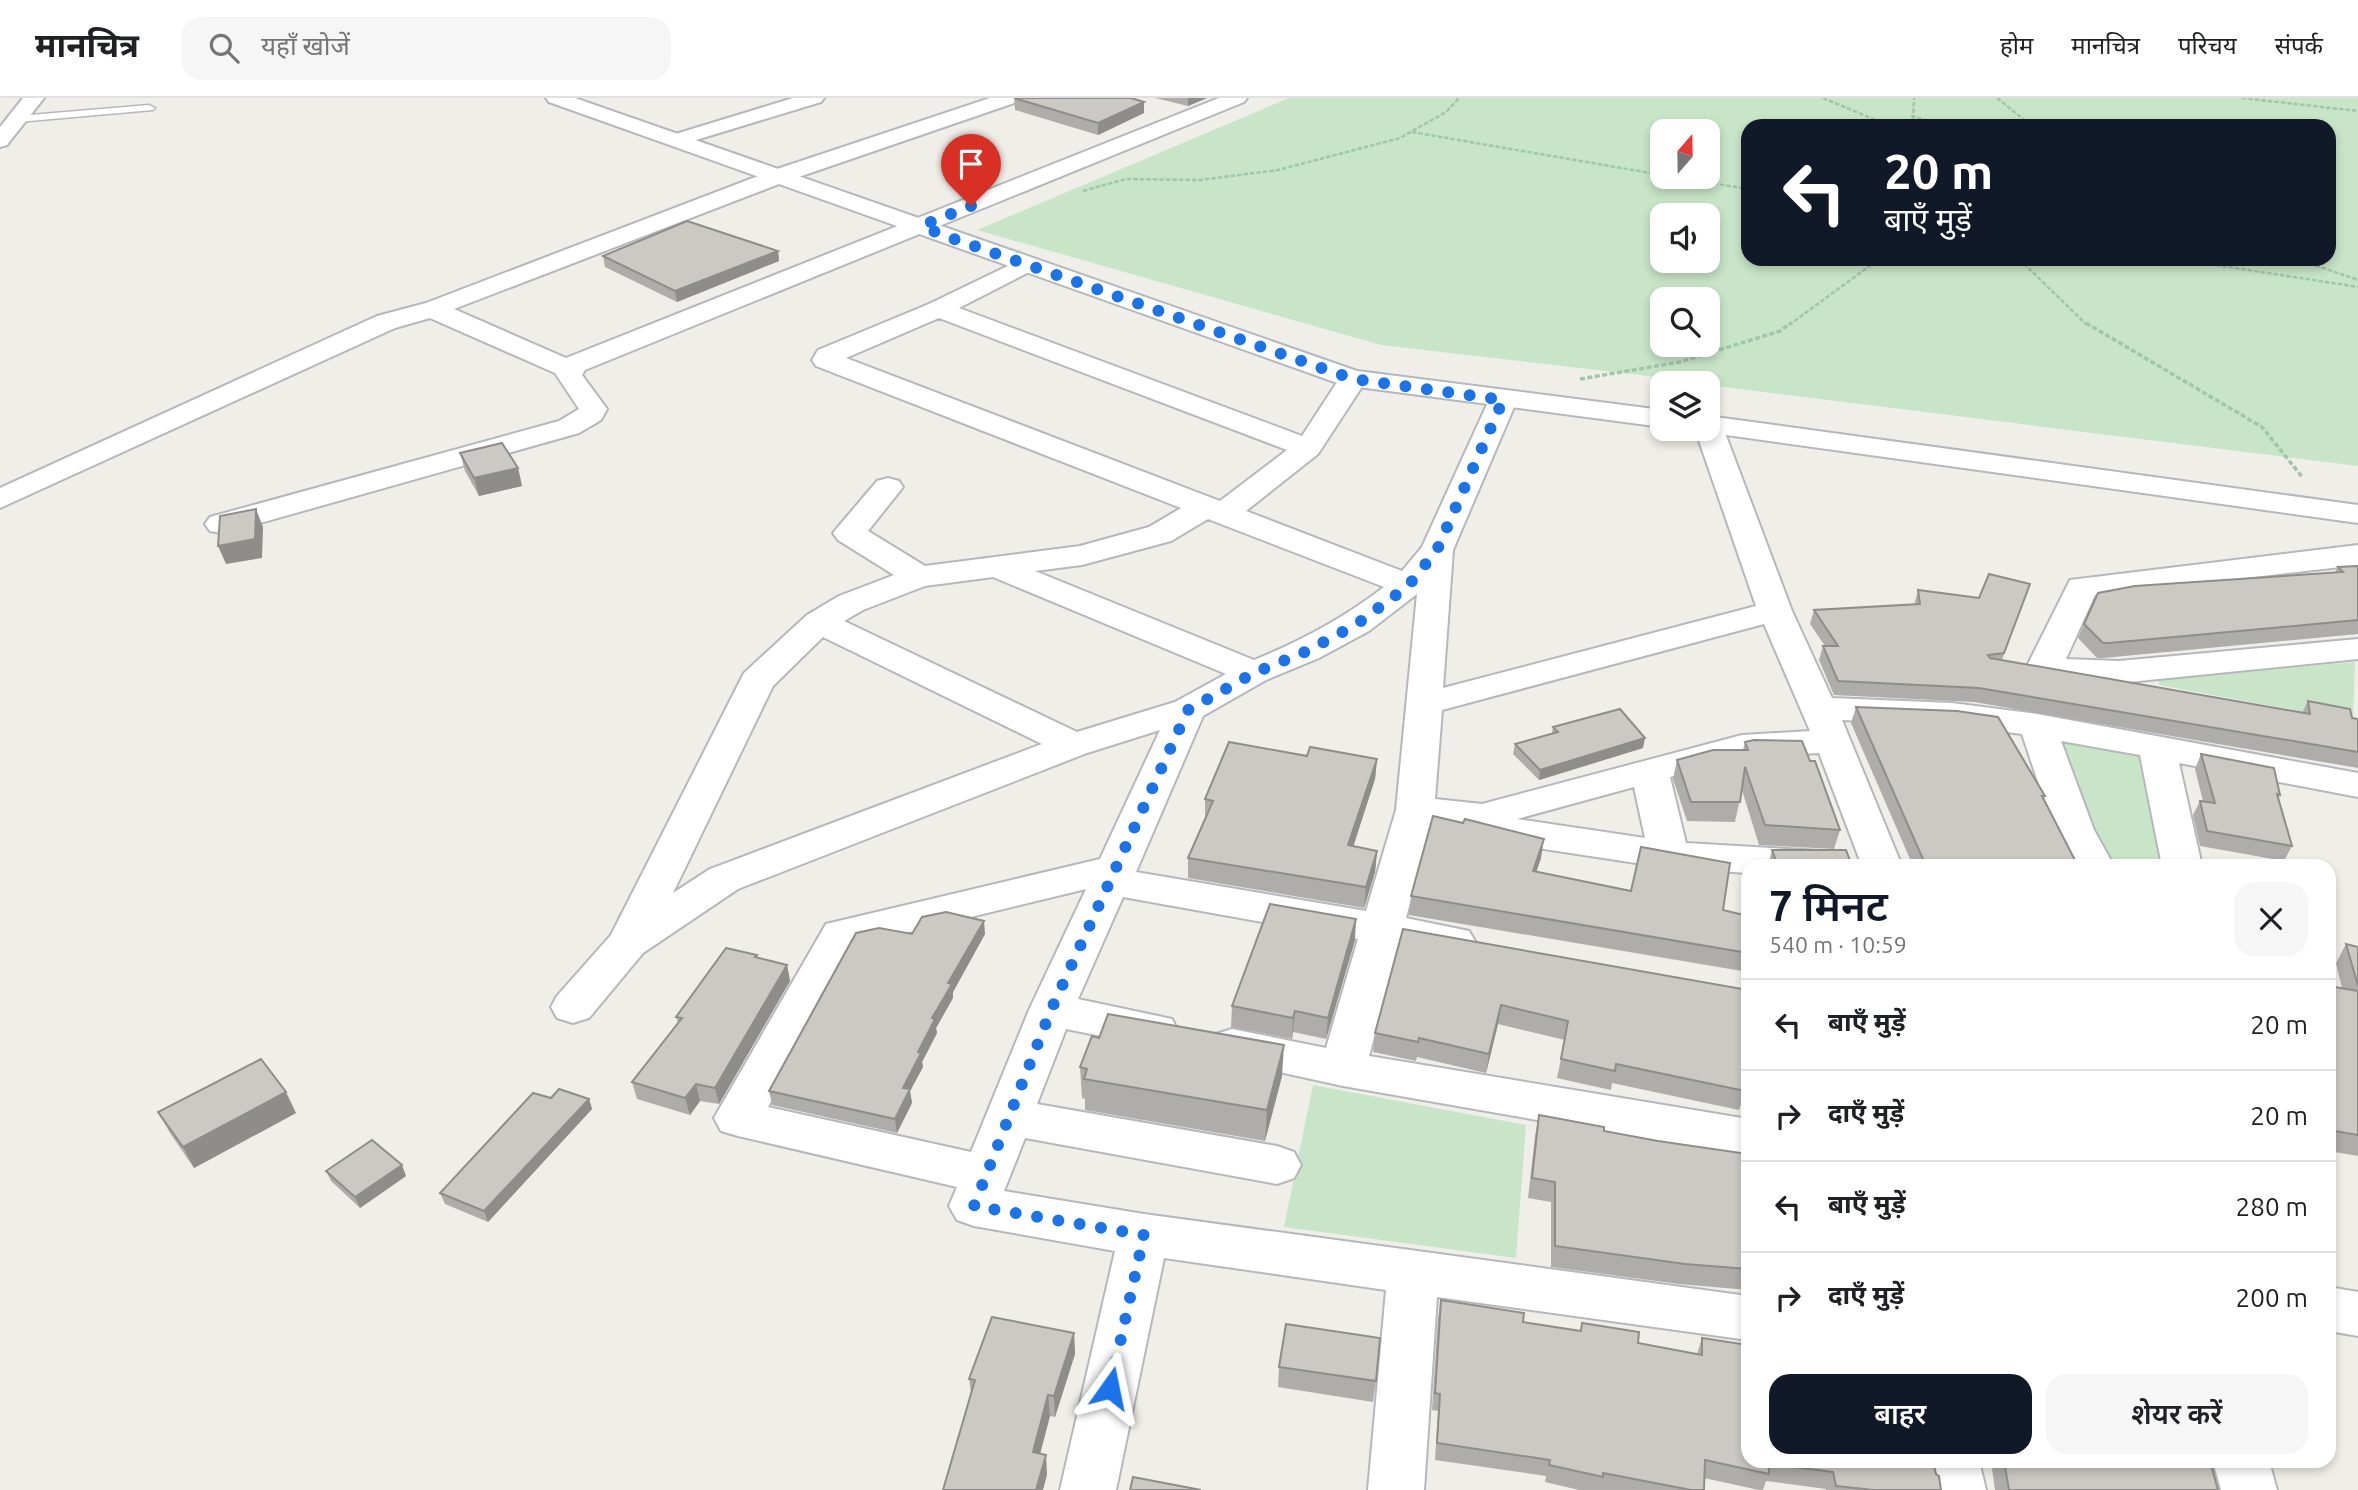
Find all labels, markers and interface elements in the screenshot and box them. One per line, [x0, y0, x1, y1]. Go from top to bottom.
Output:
search box [181, 17, 671, 80]
text: मानचित्र [35, 26, 139, 63]
icon: search [205, 29, 243, 67]
text: यहाँ खोजें [261, 31, 350, 60]
text: होम [2000, 32, 2033, 59]
text: मानचित्र [2071, 32, 2140, 59]
text: परिचय [2178, 32, 2237, 59]
text: संपर्क [2275, 32, 2323, 59]
north arrow [1650, 119, 1720, 189]
map controls [1650, 119, 1720, 441]
pin [941, 134, 1001, 206]
text: 20 m [1884, 143, 1993, 198]
icon: arrive [952, 145, 990, 183]
icon: left [1769, 147, 1860, 238]
text: बाएँ मुड़ें [1884, 201, 1972, 237]
button: sound [1650, 203, 1720, 273]
button: search [1650, 287, 1720, 357]
button: layers [1650, 371, 1720, 441]
text: 7 मिनट [1769, 882, 1888, 929]
button: close [2234, 882, 2308, 956]
text: 540 m · 10:59 [1769, 932, 1907, 957]
icon: left [1769, 1006, 1807, 1044]
text: बाएँ मुड़ें [1828, 1007, 1905, 1036]
text: 20 m [2250, 1010, 2308, 1039]
icon: right [1769, 1097, 1807, 1135]
text: दाएँ मुड़ें [1828, 1098, 1904, 1127]
text: 20 m [2250, 1101, 2308, 1130]
icon: left [1769, 1188, 1807, 1226]
text: बाएँ मुड़ें [1828, 1189, 1905, 1218]
text: 280 m [2236, 1192, 2308, 1221]
icon: right [1769, 1279, 1807, 1317]
text: दाएँ मुड़ें [1828, 1280, 1904, 1309]
text: 200 m [2236, 1283, 2308, 1312]
position arrow [1073, 1351, 1147, 1425]
button: बाहर [1769, 1374, 2032, 1454]
button: शेयर करें [2046, 1374, 2308, 1454]

